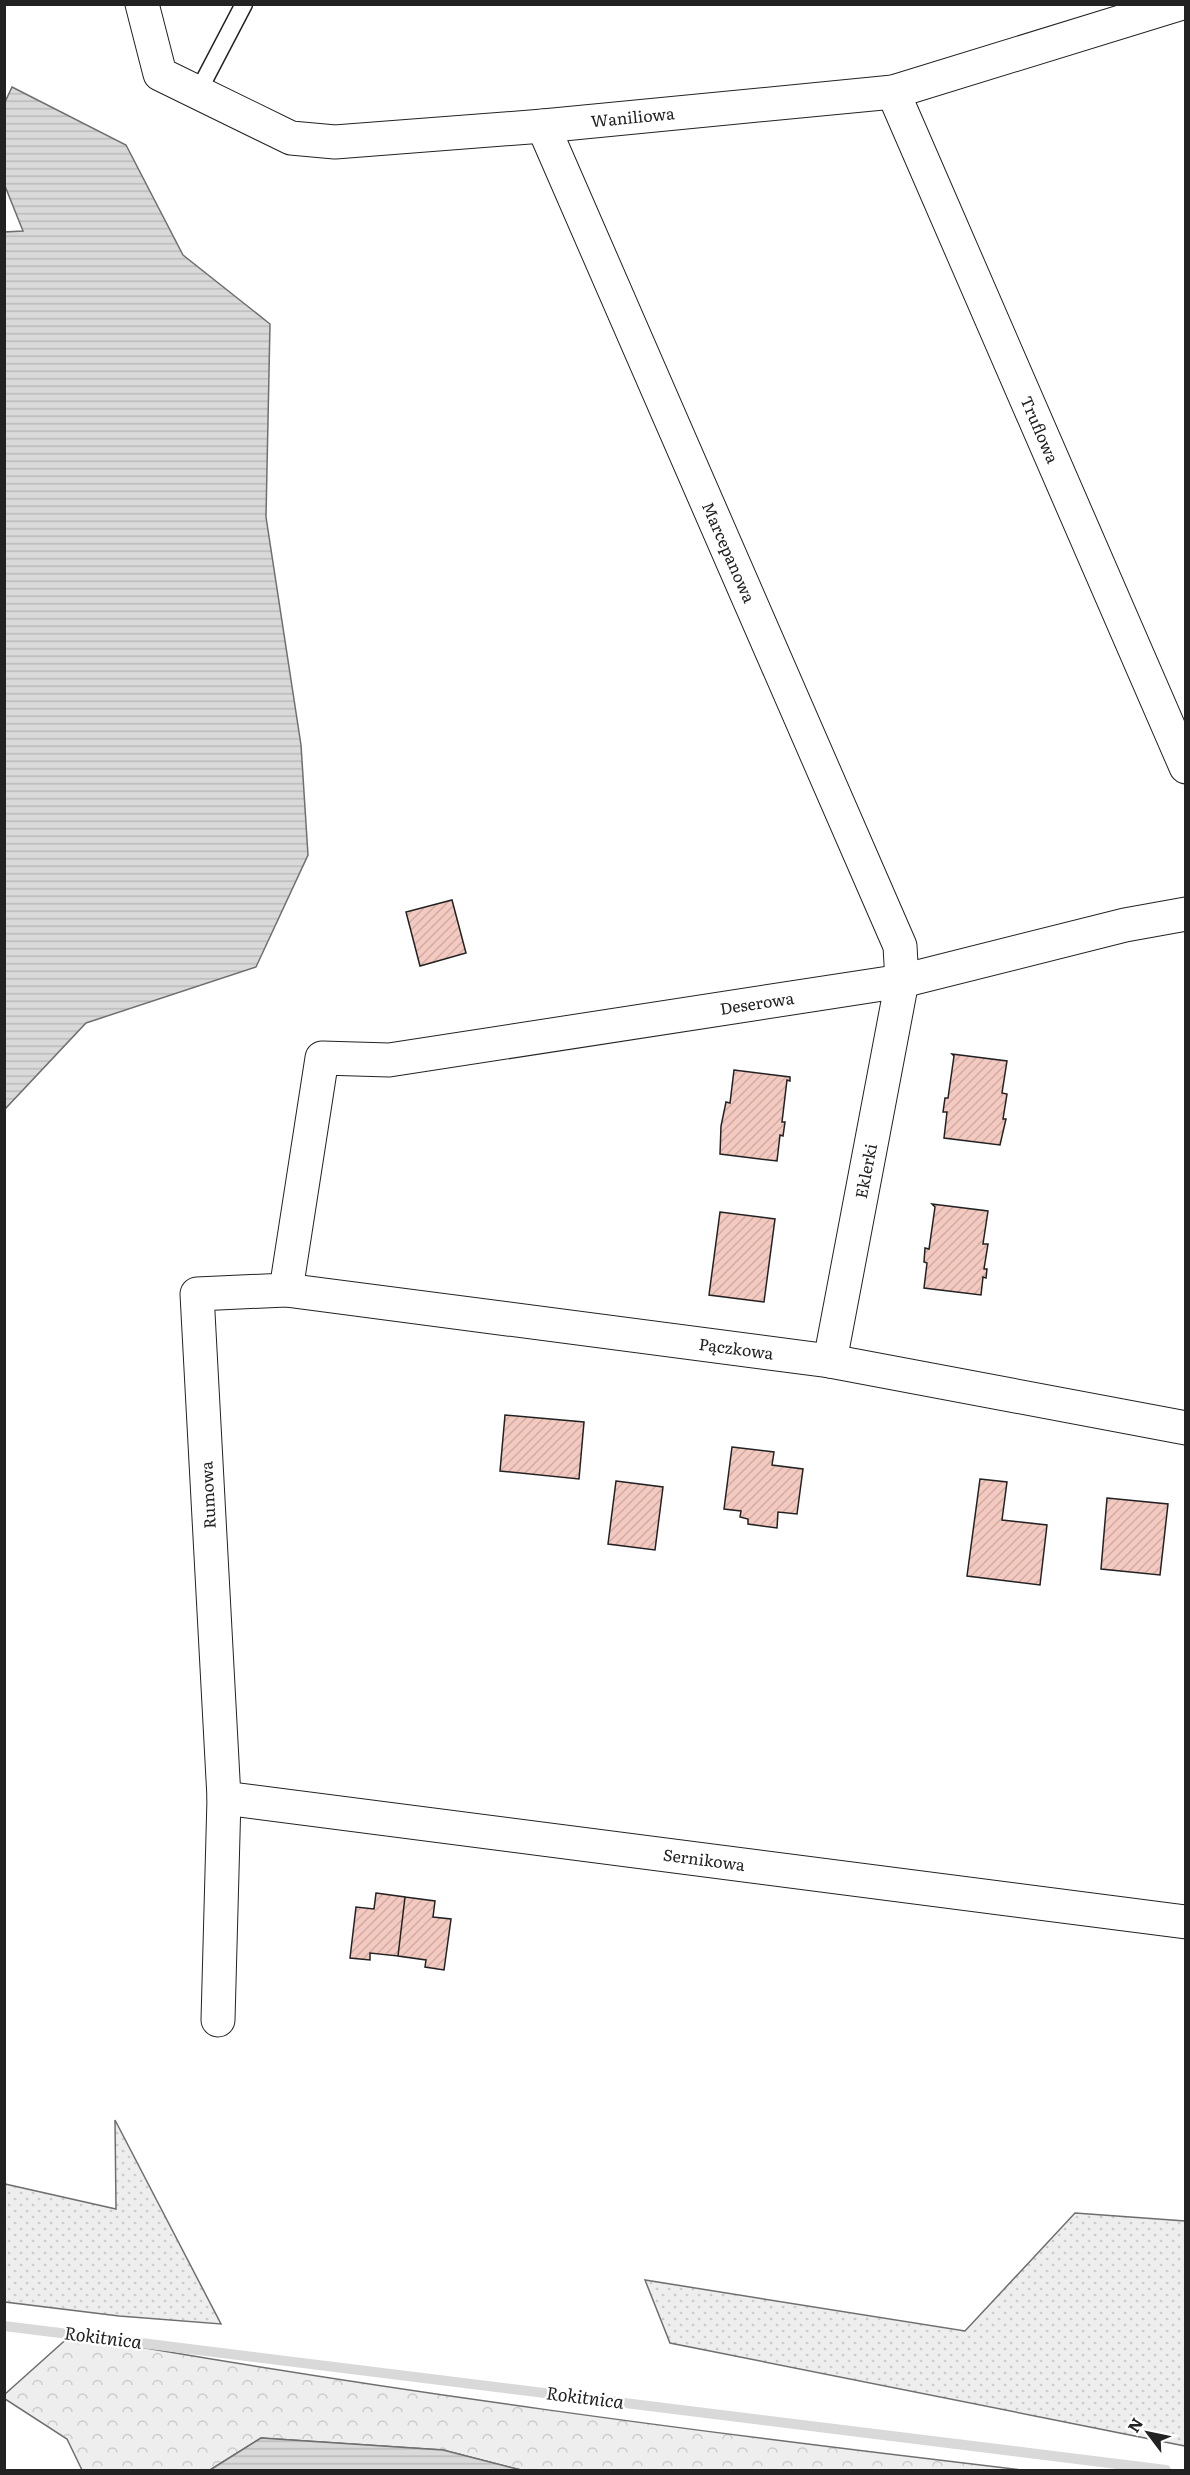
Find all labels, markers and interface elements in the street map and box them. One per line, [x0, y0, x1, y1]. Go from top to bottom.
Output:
street label: Waniliowa [590, 100, 676, 132]
street label: Truflowa [1015, 392, 1066, 467]
street label: Marcepanowa [697, 498, 762, 607]
street label: Deserowa [718, 985, 796, 1020]
street label: Eklerki [848, 1141, 882, 1200]
street label: Pączkowa [698, 1331, 775, 1365]
street label: Rumowa [193, 1460, 221, 1530]
street label: Sernikowa [662, 1842, 747, 1876]
water label: Rokitnica [63, 2318, 144, 2355]
water label: Rokitnica [545, 2378, 626, 2415]
north arrow [1118, 2403, 1178, 2463]
text: N [1121, 2412, 1148, 2437]

